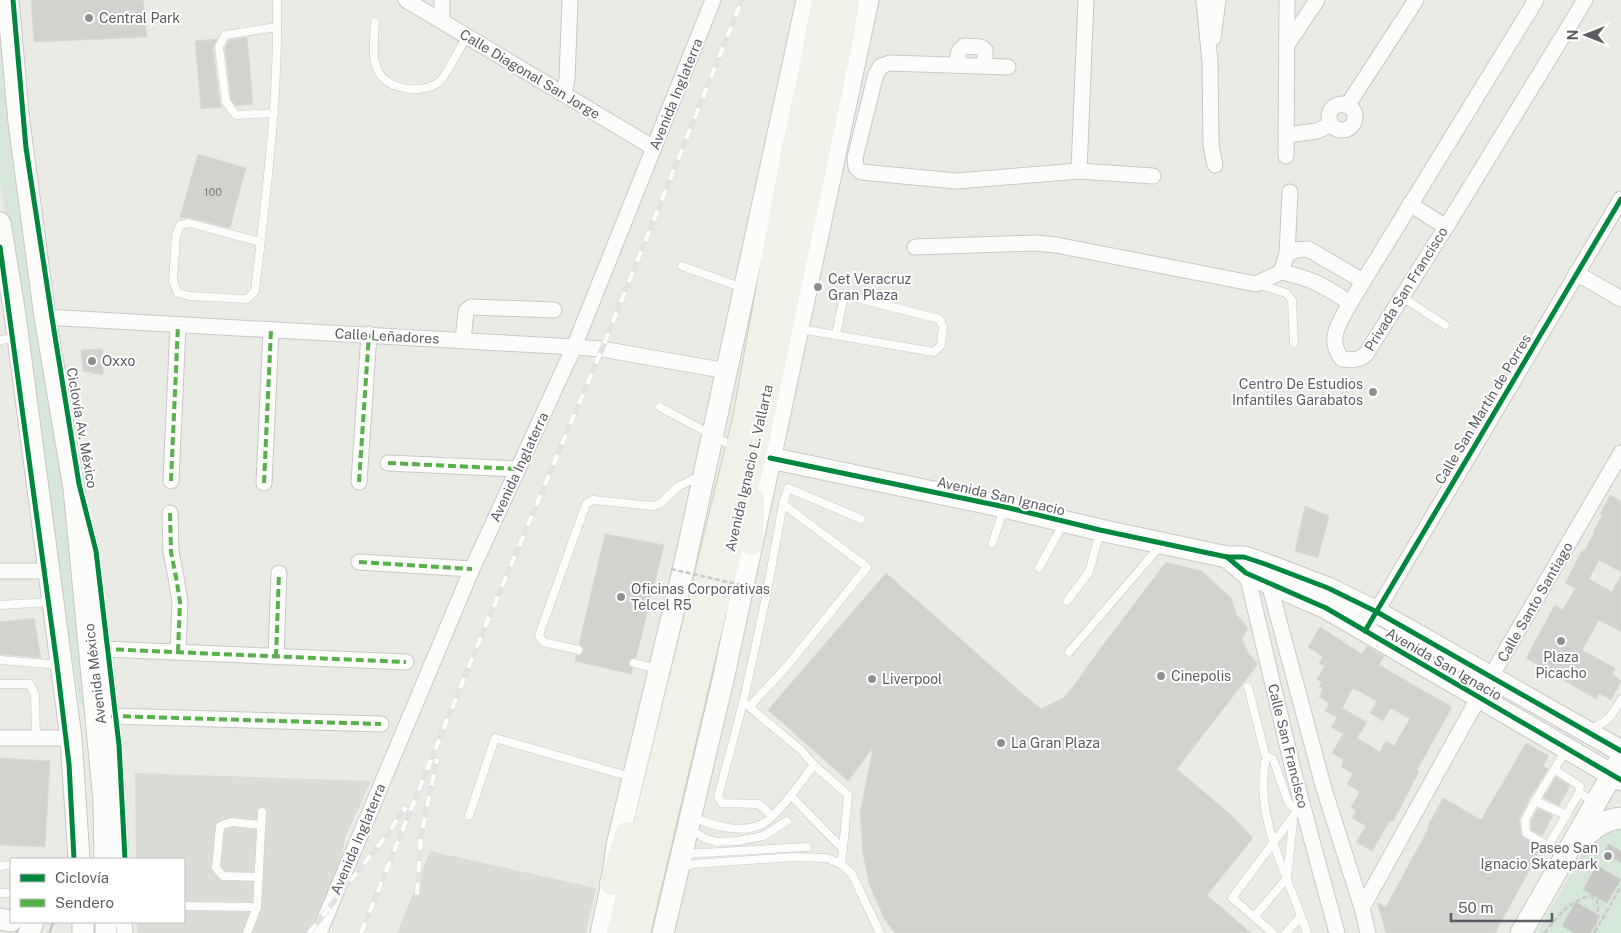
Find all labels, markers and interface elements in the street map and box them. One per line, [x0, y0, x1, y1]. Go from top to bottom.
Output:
place label: Central Park [99, 10, 180, 26]
north arrow [1561, 10, 1611, 60]
marker: Central Park [83, 12, 95, 24]
street label: Calle Diagonal San Jorge [457, 26, 603, 122]
text: N [1565, 30, 1581, 40]
street label: Avenida Inglaterra [646, 36, 706, 152]
house number: 100 [204, 186, 222, 198]
street label: Privada San Francisco [1361, 224, 1451, 354]
place label: Cet Veracruz Gran Plaza [828, 271, 912, 303]
marker: Cet Veracruz Gran Plaza [812, 281, 824, 293]
street label: Calle Leñadores [334, 325, 440, 347]
street label: Calle San Martín de Porres [1432, 331, 1534, 487]
place label: Oxxo [102, 353, 135, 369]
marker: Oxxo [86, 355, 98, 367]
street label: Ciclovía Av. México [63, 366, 101, 490]
place label: Centro De Estudios Infantiles Garabatos [1232, 376, 1363, 408]
street label: Avenida Ignacio L. Vallarta [722, 383, 776, 553]
marker: Centro De Estudios Infantiles Garabatos [1367, 386, 1379, 398]
street label: Avenida Inglaterra [487, 410, 551, 524]
street label: Avenida San Ignacio [935, 473, 1067, 519]
street label: Calle Santo Santiago [1494, 539, 1576, 665]
place label: Oficinas Corporativas Telcel R5 [631, 581, 770, 613]
marker: Oficinas Corporativas Telcel R5 [615, 591, 627, 603]
street label: Avenida México [81, 623, 109, 725]
street label: Avenida San Ignacio [1383, 624, 1505, 704]
marker: Plaza Picacho [1555, 635, 1567, 647]
place label: Plaza Picacho [1535, 649, 1587, 681]
place label: Cinepolis [1171, 668, 1231, 684]
marker: Cinepolis [1155, 670, 1167, 682]
place label: Liverpool [882, 671, 942, 687]
marker: Liverpool [866, 673, 878, 685]
street label: Calle San Francisco [1265, 682, 1311, 810]
place label: La Gran Plaza [1011, 735, 1100, 751]
marker: La Gran Plaza [995, 737, 1007, 749]
street label: Avenida Inglaterra [327, 781, 389, 897]
place label: Paseo San Ignacio Skatepark [1480, 840, 1598, 872]
marker: Paseo San Ignacio Skatepark [1602, 850, 1614, 862]
legend [10, 858, 185, 923]
text: Ciclovía [55, 869, 109, 886]
scale bar [1451, 890, 1552, 922]
text: Sendero [55, 894, 114, 911]
text: 50 m [1458, 899, 1493, 916]

